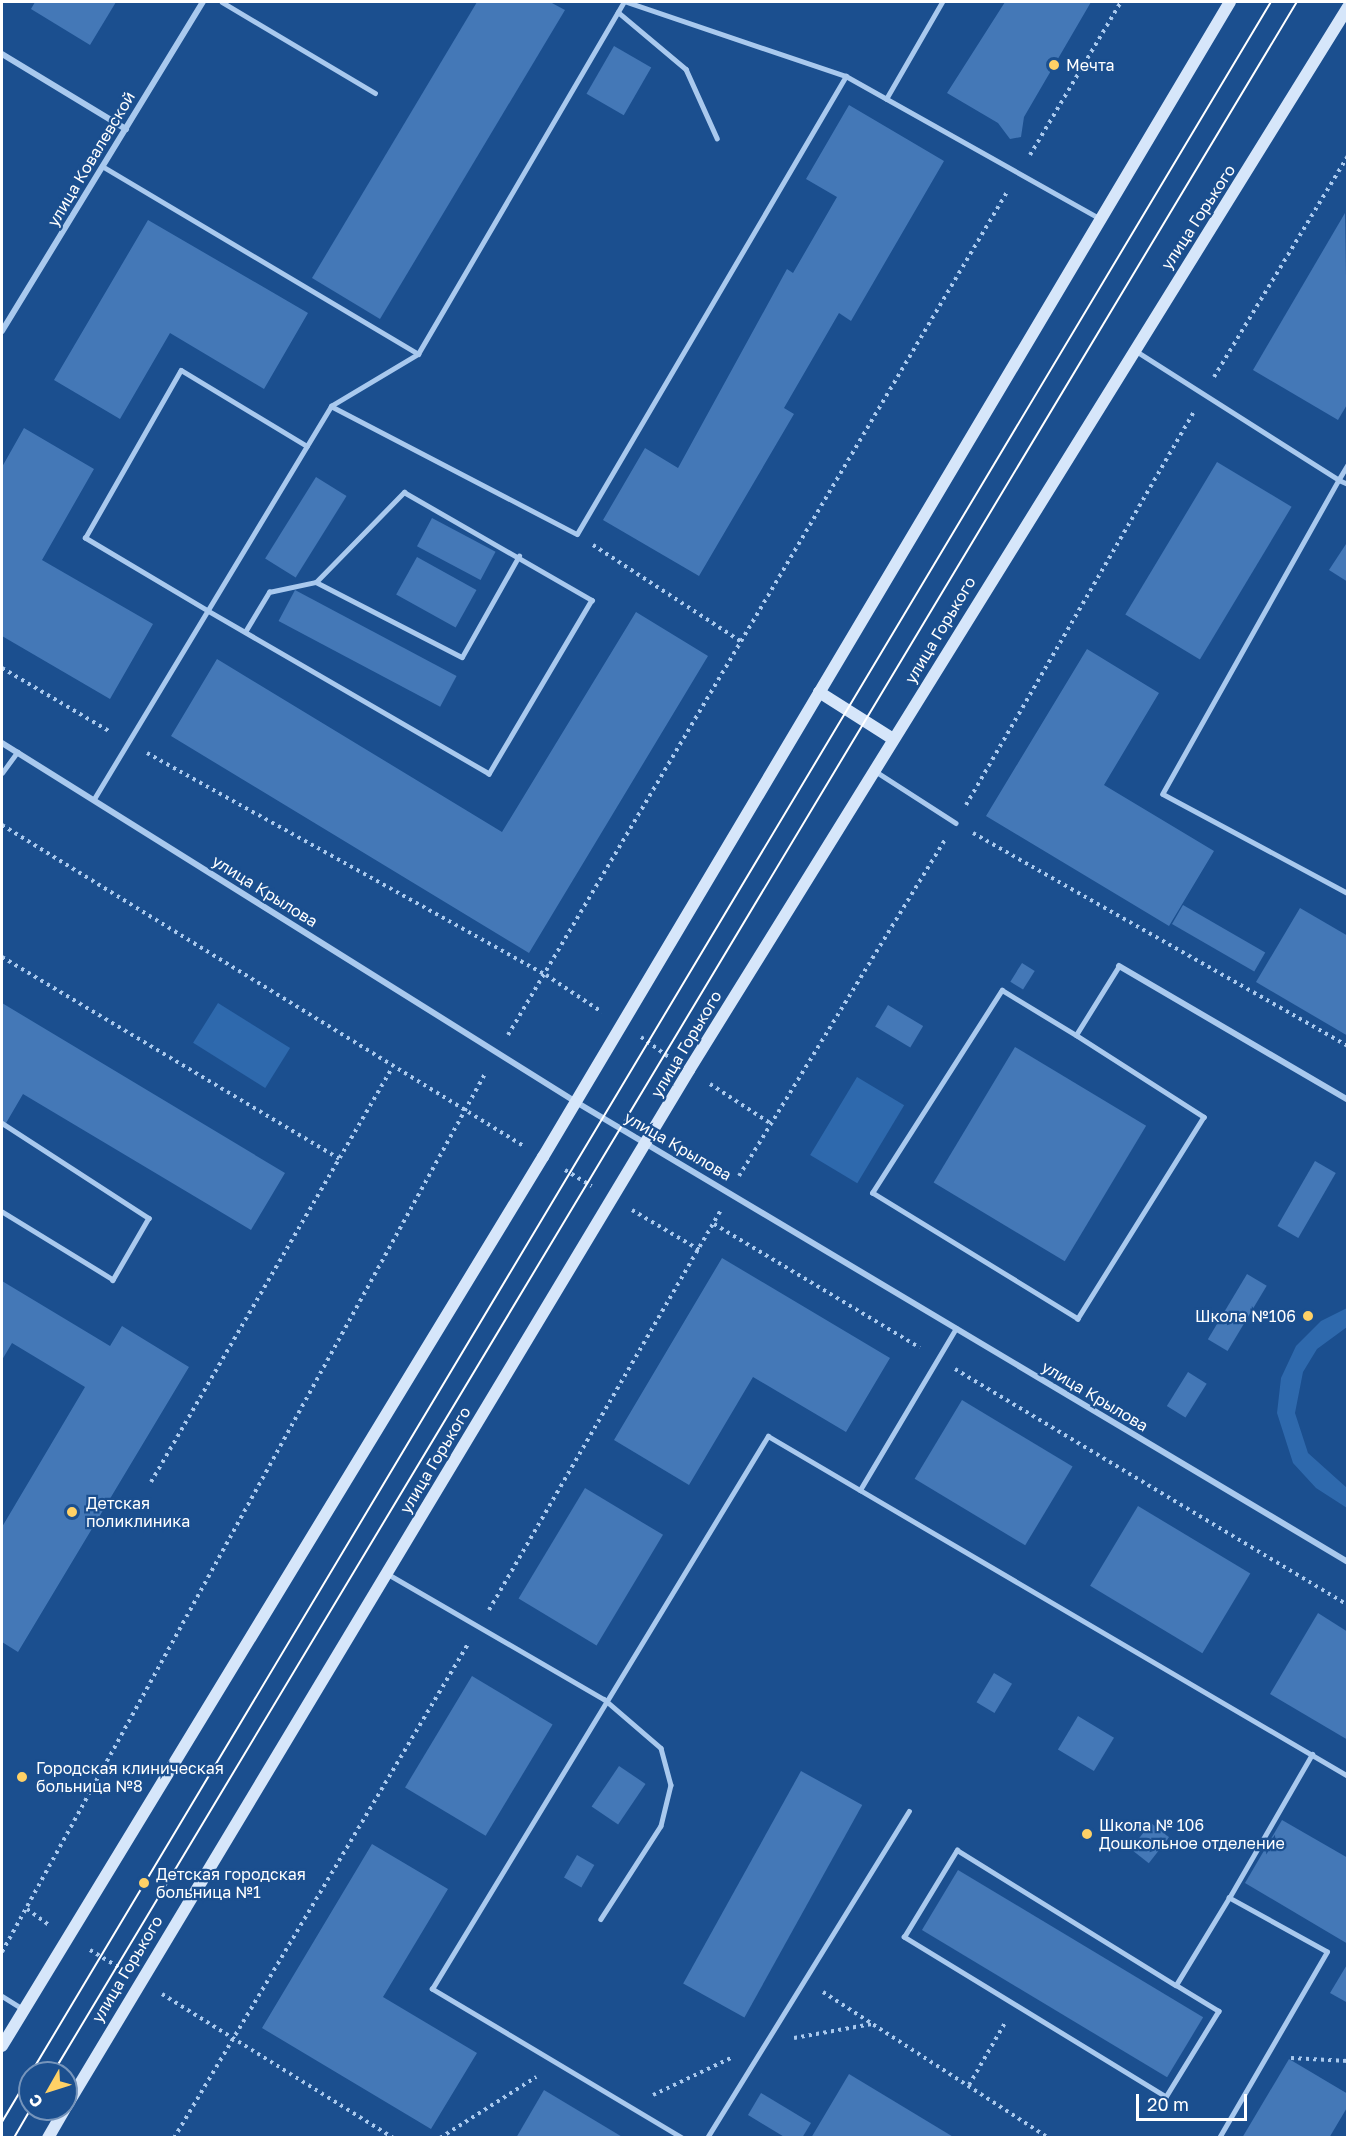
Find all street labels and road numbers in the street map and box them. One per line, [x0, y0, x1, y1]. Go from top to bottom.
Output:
street label: улица Ковалевской [43, 88, 139, 230]
street label: улица Горького [1157, 161, 1239, 273]
street label: улица Горького [901, 573, 979, 687]
street label: улица Крылова [209, 851, 321, 931]
street label: улица Горького [647, 987, 725, 1101]
street label: улица Крылова [621, 1108, 735, 1184]
street label: улица Крылова [1038, 1357, 1152, 1435]
street label: улица Горького [396, 1403, 474, 1517]
street label: улица Горького [88, 1912, 166, 2026]

